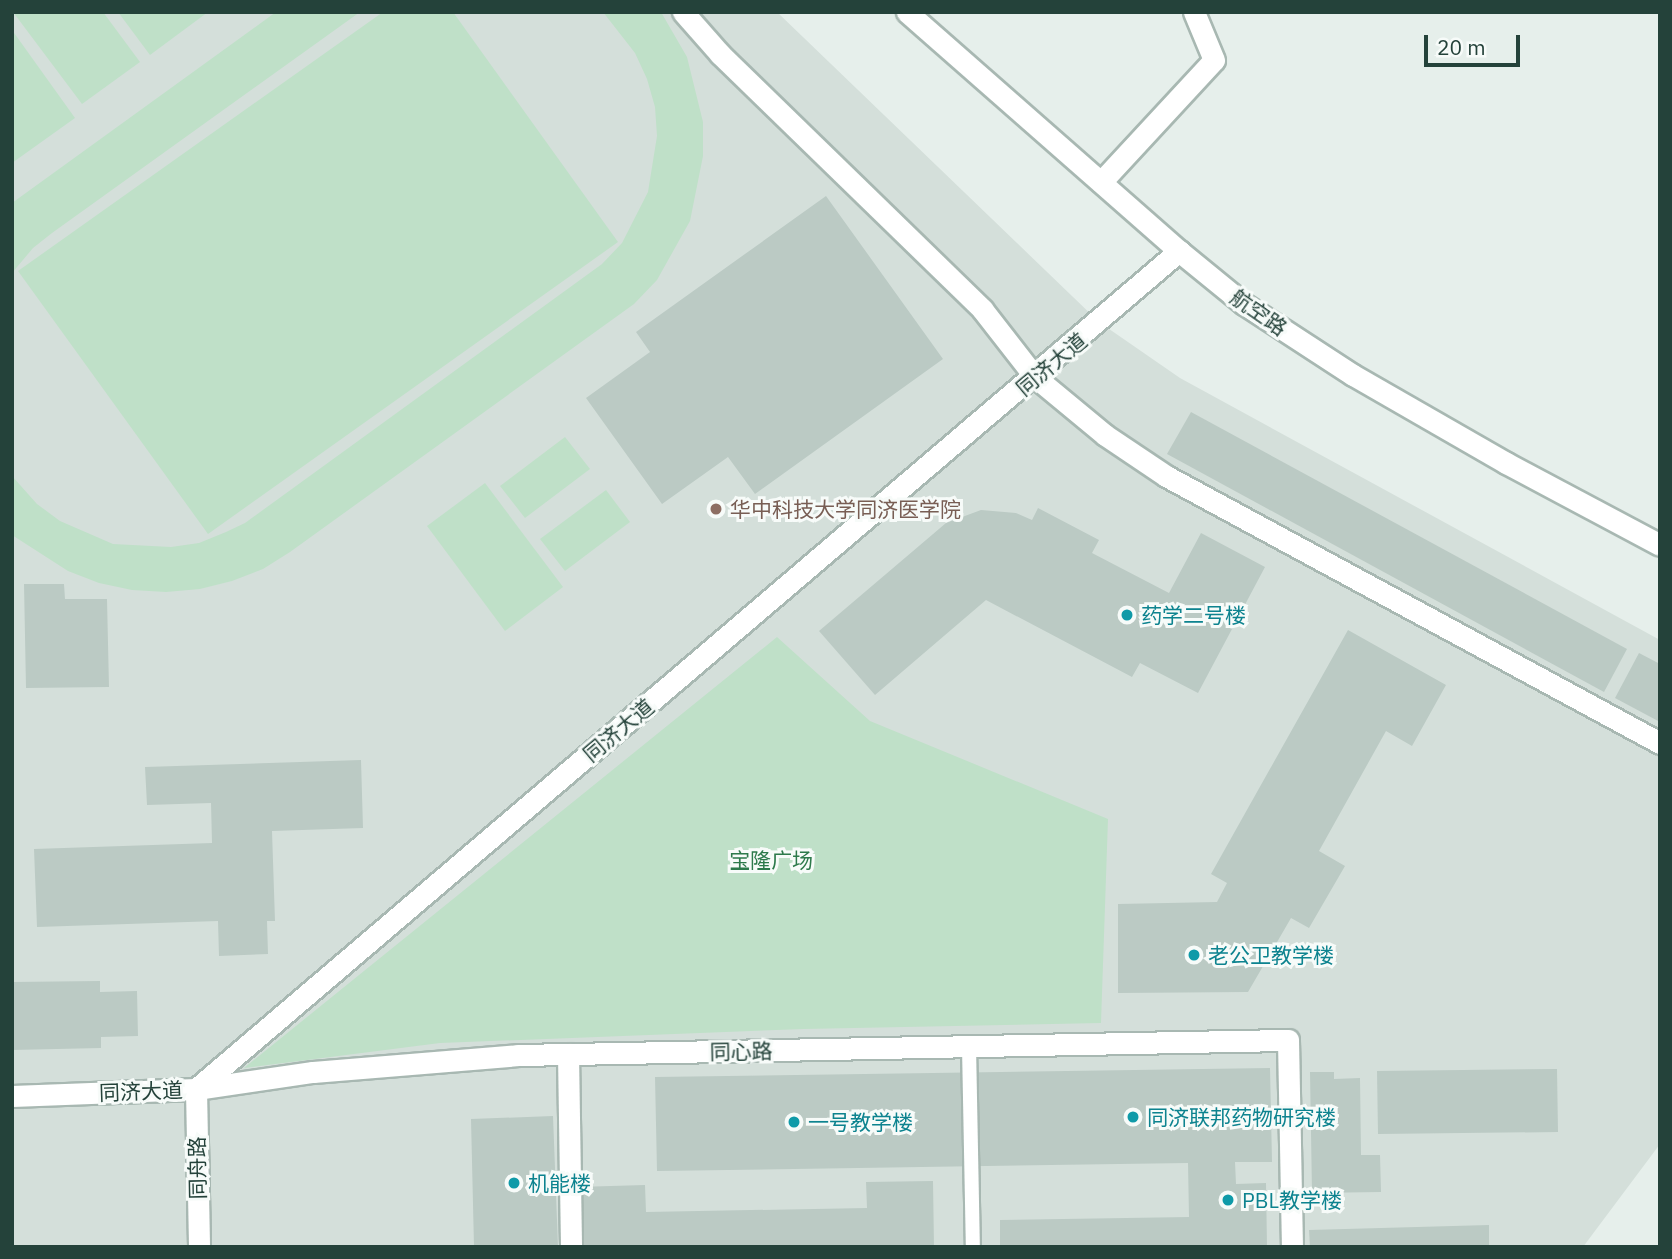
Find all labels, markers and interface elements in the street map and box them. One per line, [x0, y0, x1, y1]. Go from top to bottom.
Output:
scale bar [1427, 21, 1523, 65]
text: 20 m [1437, 33, 1486, 61]
street label: 航空路 [1226, 284, 1292, 340]
street label: 同济大道 [1011, 327, 1091, 401]
place label: 华中科技大学同济医学院 [730, 496, 961, 522]
marker: 华中科技大学同济医学院 [708, 501, 724, 517]
place label: 药学二号楼 [1141, 602, 1246, 628]
marker: 药学二号楼 [1119, 607, 1135, 623]
street label: 同济大道 [578, 693, 658, 767]
park label: 宝隆广场 [729, 847, 813, 873]
place label: 老公卫教学楼 [1208, 942, 1334, 968]
marker: 老公卫教学楼 [1186, 947, 1202, 963]
street label: 同心路 [709, 1038, 773, 1064]
street label: 同济大道 [99, 1077, 183, 1105]
place label: 同济联邦药物研究楼 [1147, 1104, 1336, 1130]
place label: 一号教学楼 [808, 1109, 913, 1135]
marker: 同济联邦药物研究楼 [1125, 1109, 1141, 1125]
marker: 一号教学楼 [786, 1114, 802, 1130]
street label: 同舟路 [184, 1136, 210, 1200]
place label: 机能楼 [528, 1170, 591, 1196]
marker: 机能楼 [506, 1175, 522, 1191]
place label: PBL教学楼 [1242, 1187, 1342, 1213]
marker: PBL教学楼 [1220, 1192, 1236, 1208]

